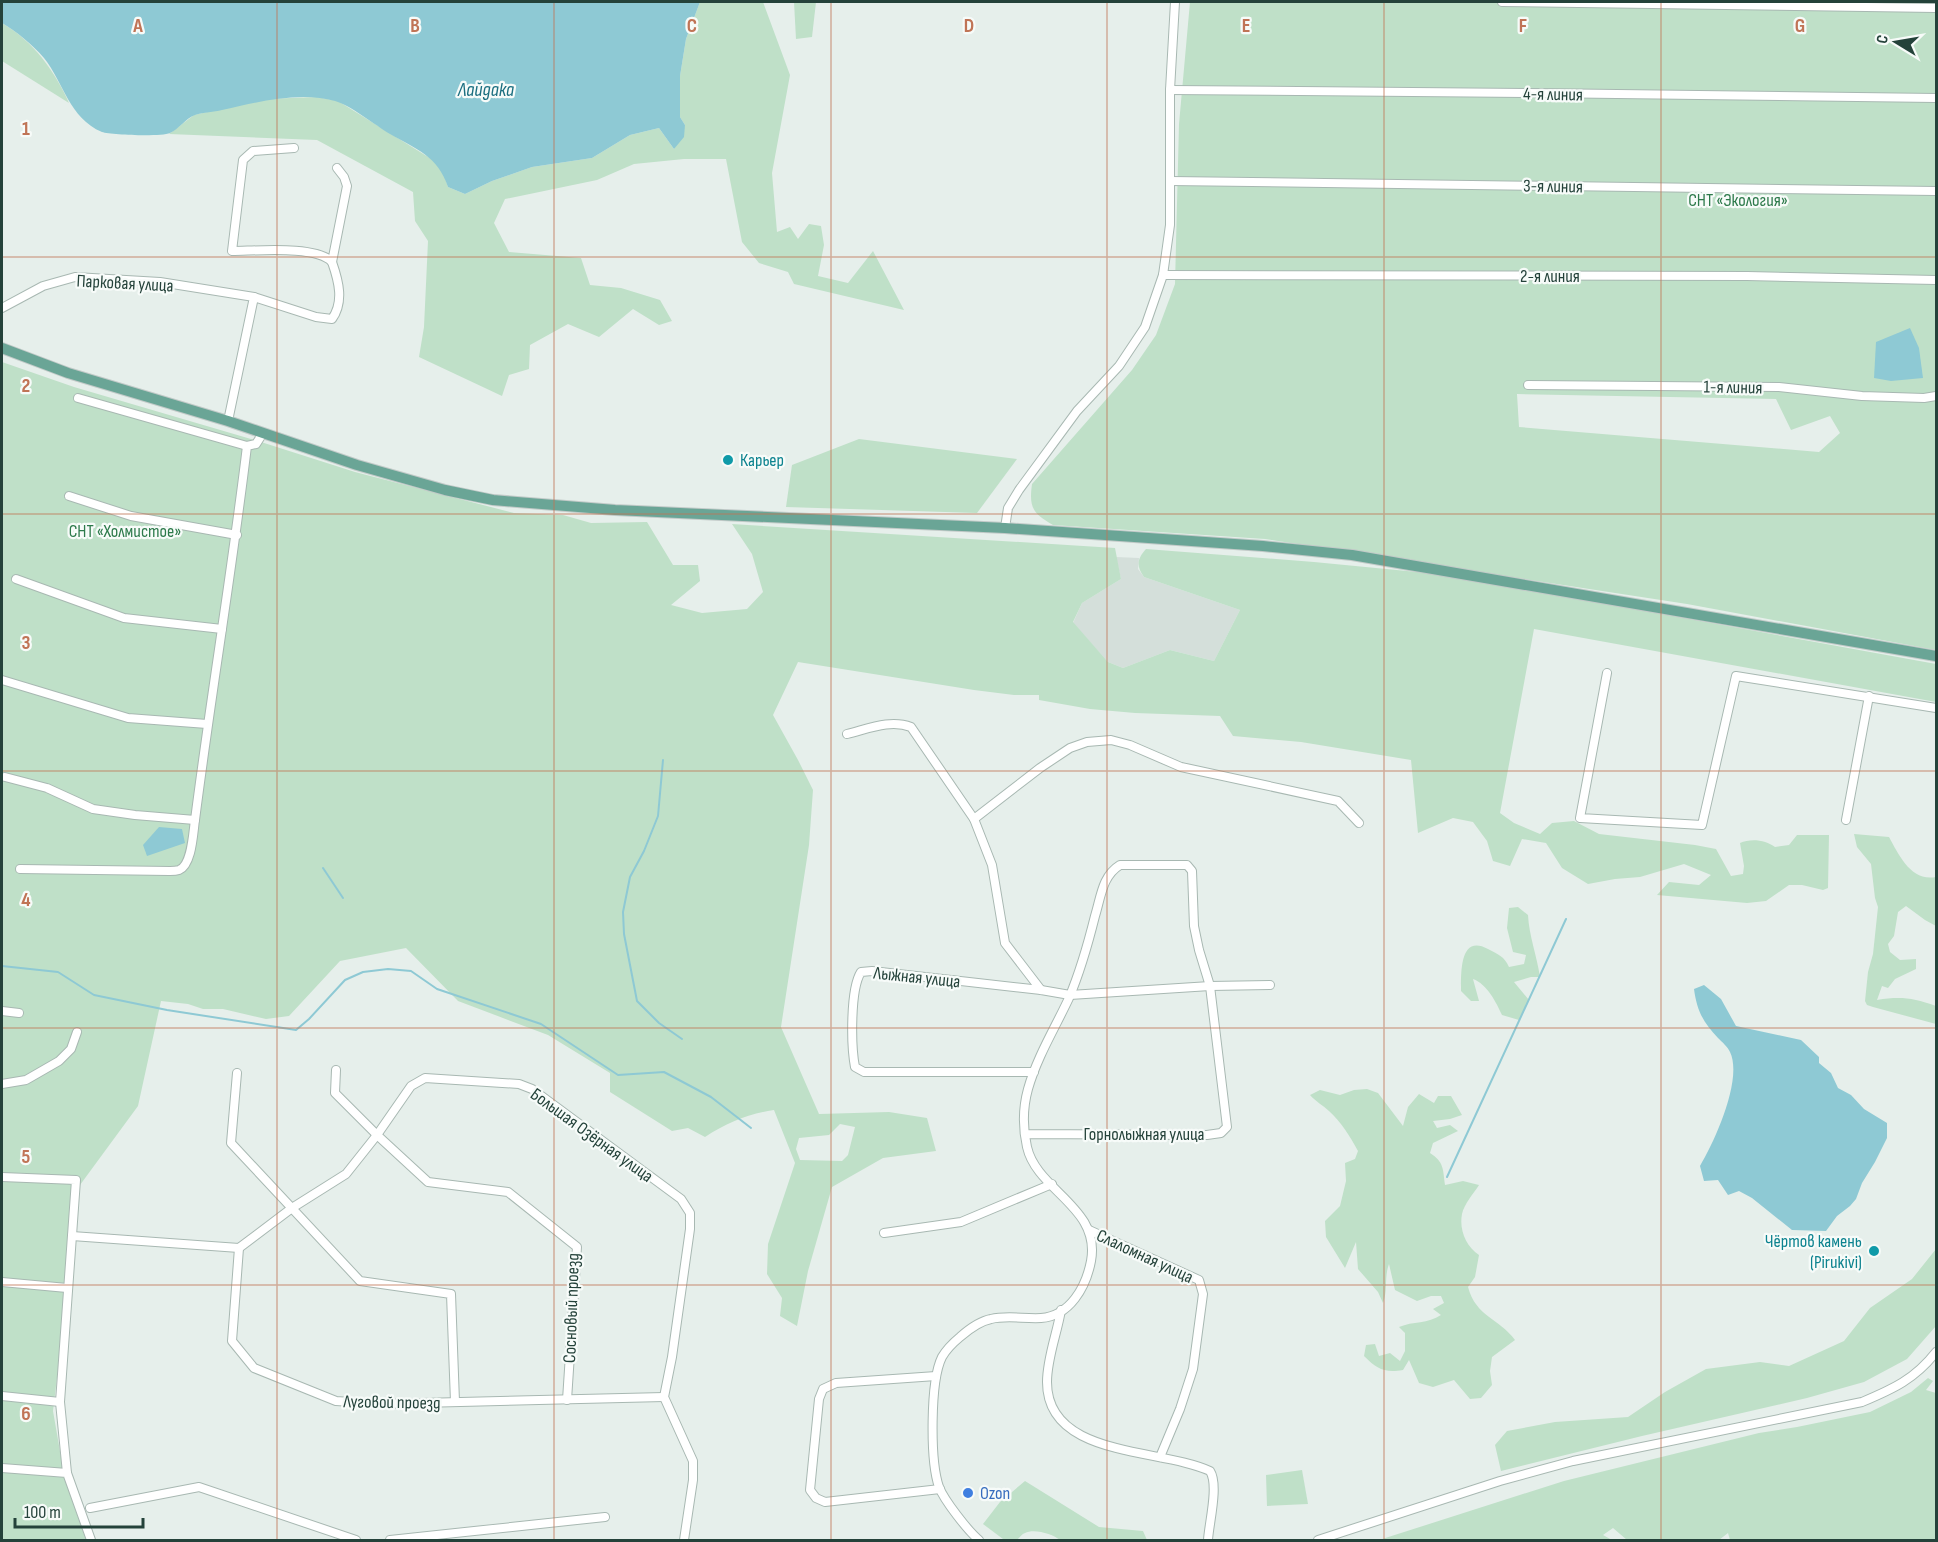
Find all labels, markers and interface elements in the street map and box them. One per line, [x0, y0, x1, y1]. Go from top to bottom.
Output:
north arrow [1866, 12, 1926, 72]
text: A [132, 14, 143, 38]
text: B [410, 14, 420, 38]
text: C [687, 14, 697, 38]
text: D [964, 14, 974, 38]
text: E [1242, 14, 1250, 38]
text: F [1519, 14, 1527, 38]
text: G [1795, 14, 1805, 38]
text: С [1873, 34, 1893, 45]
water label: Лайдака [457, 78, 514, 102]
street label: 4-я линия [1523, 83, 1583, 106]
text: 1 [22, 117, 30, 141]
street label: 3-я линия [1523, 175, 1583, 198]
park label: СНТ «Экология» [1688, 190, 1788, 211]
street label: 2-я линия [1520, 266, 1580, 287]
street label: Парковая улица [76, 270, 174, 297]
text: 2 [22, 374, 30, 398]
street label: 1-я линия [1703, 376, 1763, 399]
place label: Карьер [740, 450, 784, 471]
marker: Карьер [721, 453, 735, 467]
park label: СНТ «Холмистое» [69, 521, 181, 542]
text: 3 [22, 631, 31, 655]
text: 4 [21, 888, 31, 912]
street label: Лыжная улица [872, 962, 961, 992]
street label: Большая Озёрная улица [526, 1084, 657, 1187]
street label: Горнолыжная улица [1084, 1124, 1205, 1145]
text: 5 [22, 1145, 31, 1169]
street label: Слаломная улица [1093, 1225, 1197, 1288]
place label: Чёртов камень (Pirukivi) [1765, 1231, 1862, 1273]
marker: Чёртов камень (Pirukivi) [1867, 1244, 1881, 1258]
street label: Сосновый проезд [559, 1253, 584, 1363]
street label: Луговой проезд [342, 1391, 441, 1414]
text: 6 [21, 1402, 31, 1426]
place label: Ozon [980, 1483, 1010, 1504]
marker: Ozon [961, 1486, 975, 1500]
scale bar [15, 1491, 142, 1529]
text: 100 m [24, 1502, 61, 1523]

